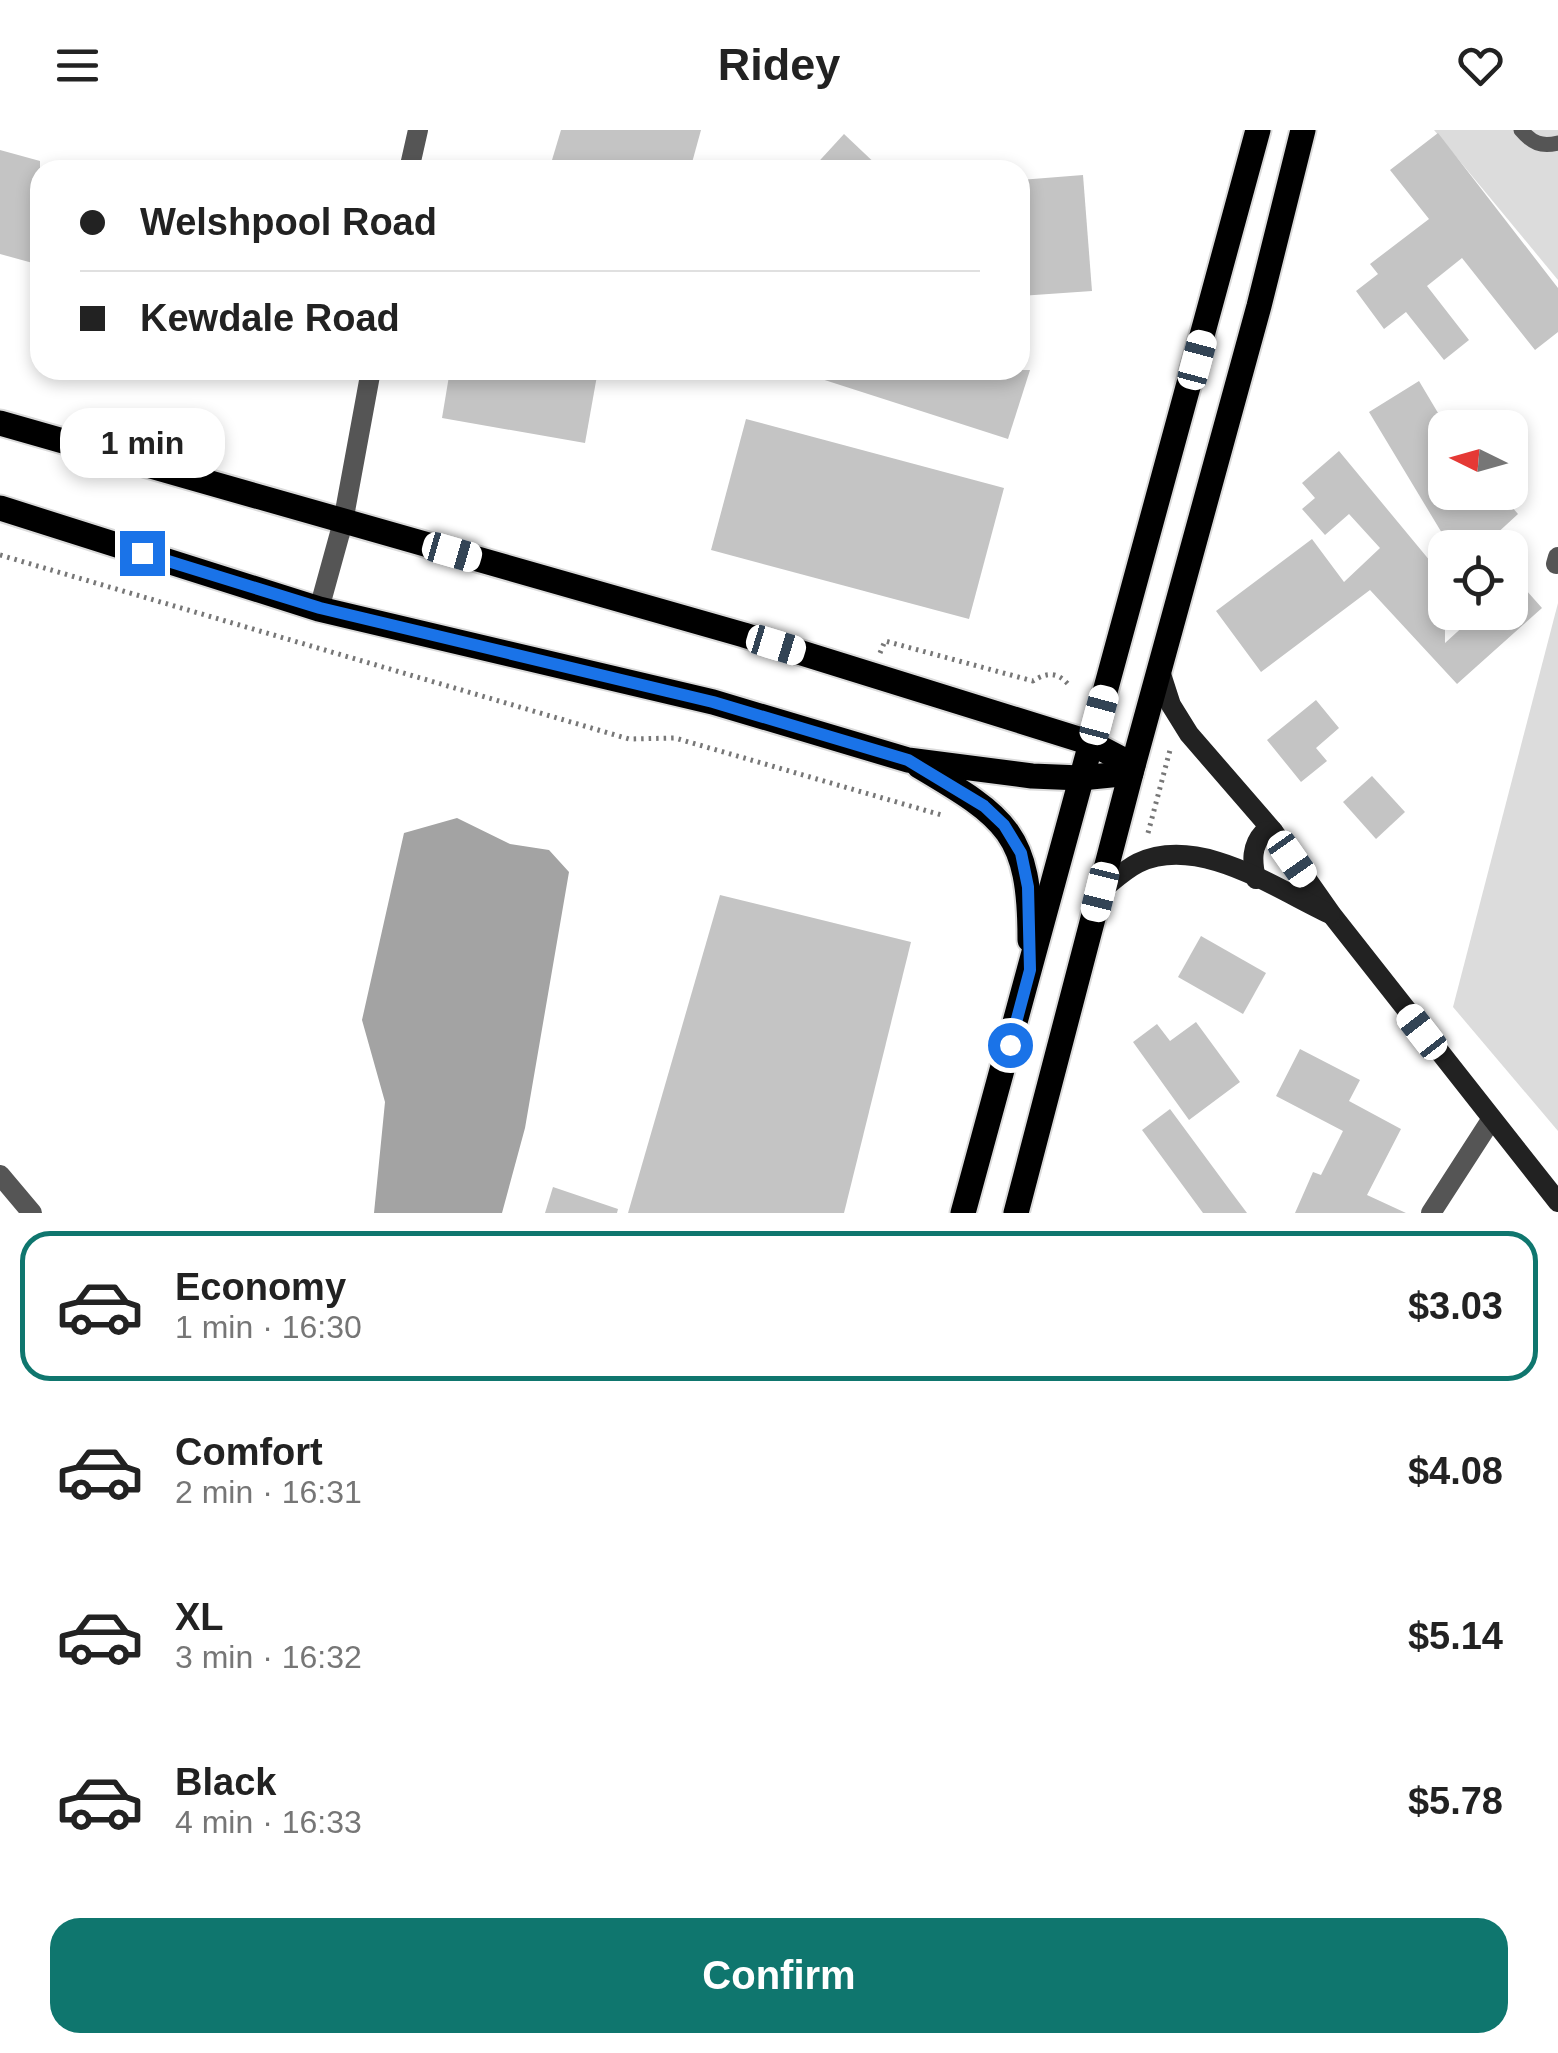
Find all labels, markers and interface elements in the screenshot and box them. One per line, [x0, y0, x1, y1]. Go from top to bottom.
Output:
icon: menu [50, 38, 105, 93]
icon: heart [1453, 38, 1508, 93]
text: Ridey [718, 39, 840, 90]
text: Welshpool Road [140, 201, 437, 243]
text: Kewdale Road [140, 297, 400, 339]
car [1175, 327, 1219, 393]
callout: 1 min [59, 408, 224, 478]
north arrow [1428, 410, 1528, 510]
map controls [1428, 410, 1528, 630]
text: 1 min [101, 425, 184, 461]
car [419, 529, 485, 575]
button: locate [1428, 530, 1528, 630]
route end [120, 531, 165, 576]
car [743, 622, 809, 668]
car [1077, 682, 1121, 748]
car [1263, 826, 1321, 892]
car [1078, 859, 1122, 925]
car [1392, 999, 1452, 1065]
route start [988, 1023, 1033, 1068]
icon: car [55, 1261, 145, 1351]
text: Economy [175, 1266, 346, 1308]
text: $3.03 [1408, 1285, 1503, 1327]
text: 1 min · 16:30 [175, 1309, 362, 1345]
icon: car [55, 1426, 145, 1516]
text: Comfort [175, 1431, 323, 1473]
text: $4.08 [1408, 1450, 1503, 1492]
text: 2 min · 16:31 [175, 1474, 362, 1510]
icon: car [55, 1591, 145, 1681]
text: XL [175, 1596, 224, 1638]
text: $5.14 [1408, 1615, 1503, 1657]
text: 3 min · 16:32 [175, 1639, 362, 1675]
icon: car [55, 1756, 145, 1846]
text: Black [175, 1761, 276, 1803]
text: $5.78 [1408, 1780, 1503, 1822]
text: 4 min · 16:33 [175, 1804, 362, 1840]
button: Confirm [50, 1918, 1508, 2033]

